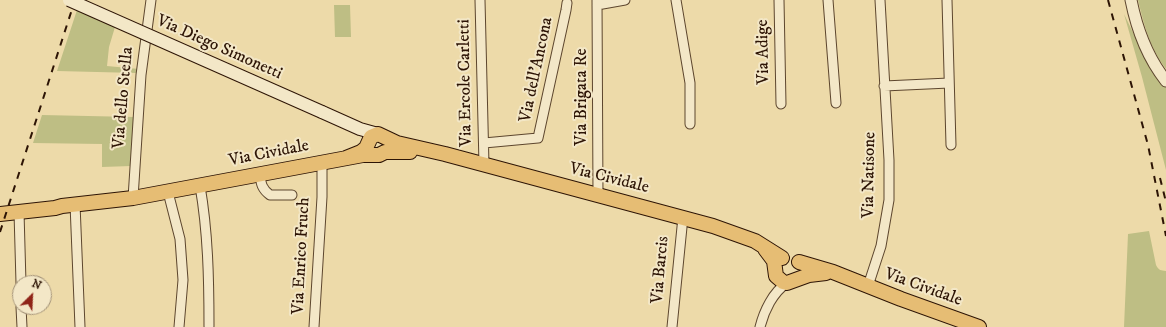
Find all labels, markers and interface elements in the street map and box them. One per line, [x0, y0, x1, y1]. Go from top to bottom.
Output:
street label: Via Diego Simonetti [153, 11, 285, 85]
street label: Via dell'Ancona [516, 16, 558, 124]
street label: Via Ercole Carletti [455, 19, 477, 147]
street label: Via Adige [753, 19, 775, 85]
street label: Via dello Stella [109, 46, 139, 150]
street label: Via Brigata Re [572, 48, 592, 146]
street label: Via Natisone [859, 132, 881, 218]
street label: Via Cividale [227, 136, 311, 172]
street label: Via Cividale [567, 159, 651, 199]
street label: Via Enrico Fruch [289, 197, 315, 315]
street label: Via Barcis [648, 235, 674, 305]
street label: Via Cividale [881, 265, 965, 311]
north arrow [12, 275, 52, 315]
text: N [30, 277, 43, 293]

